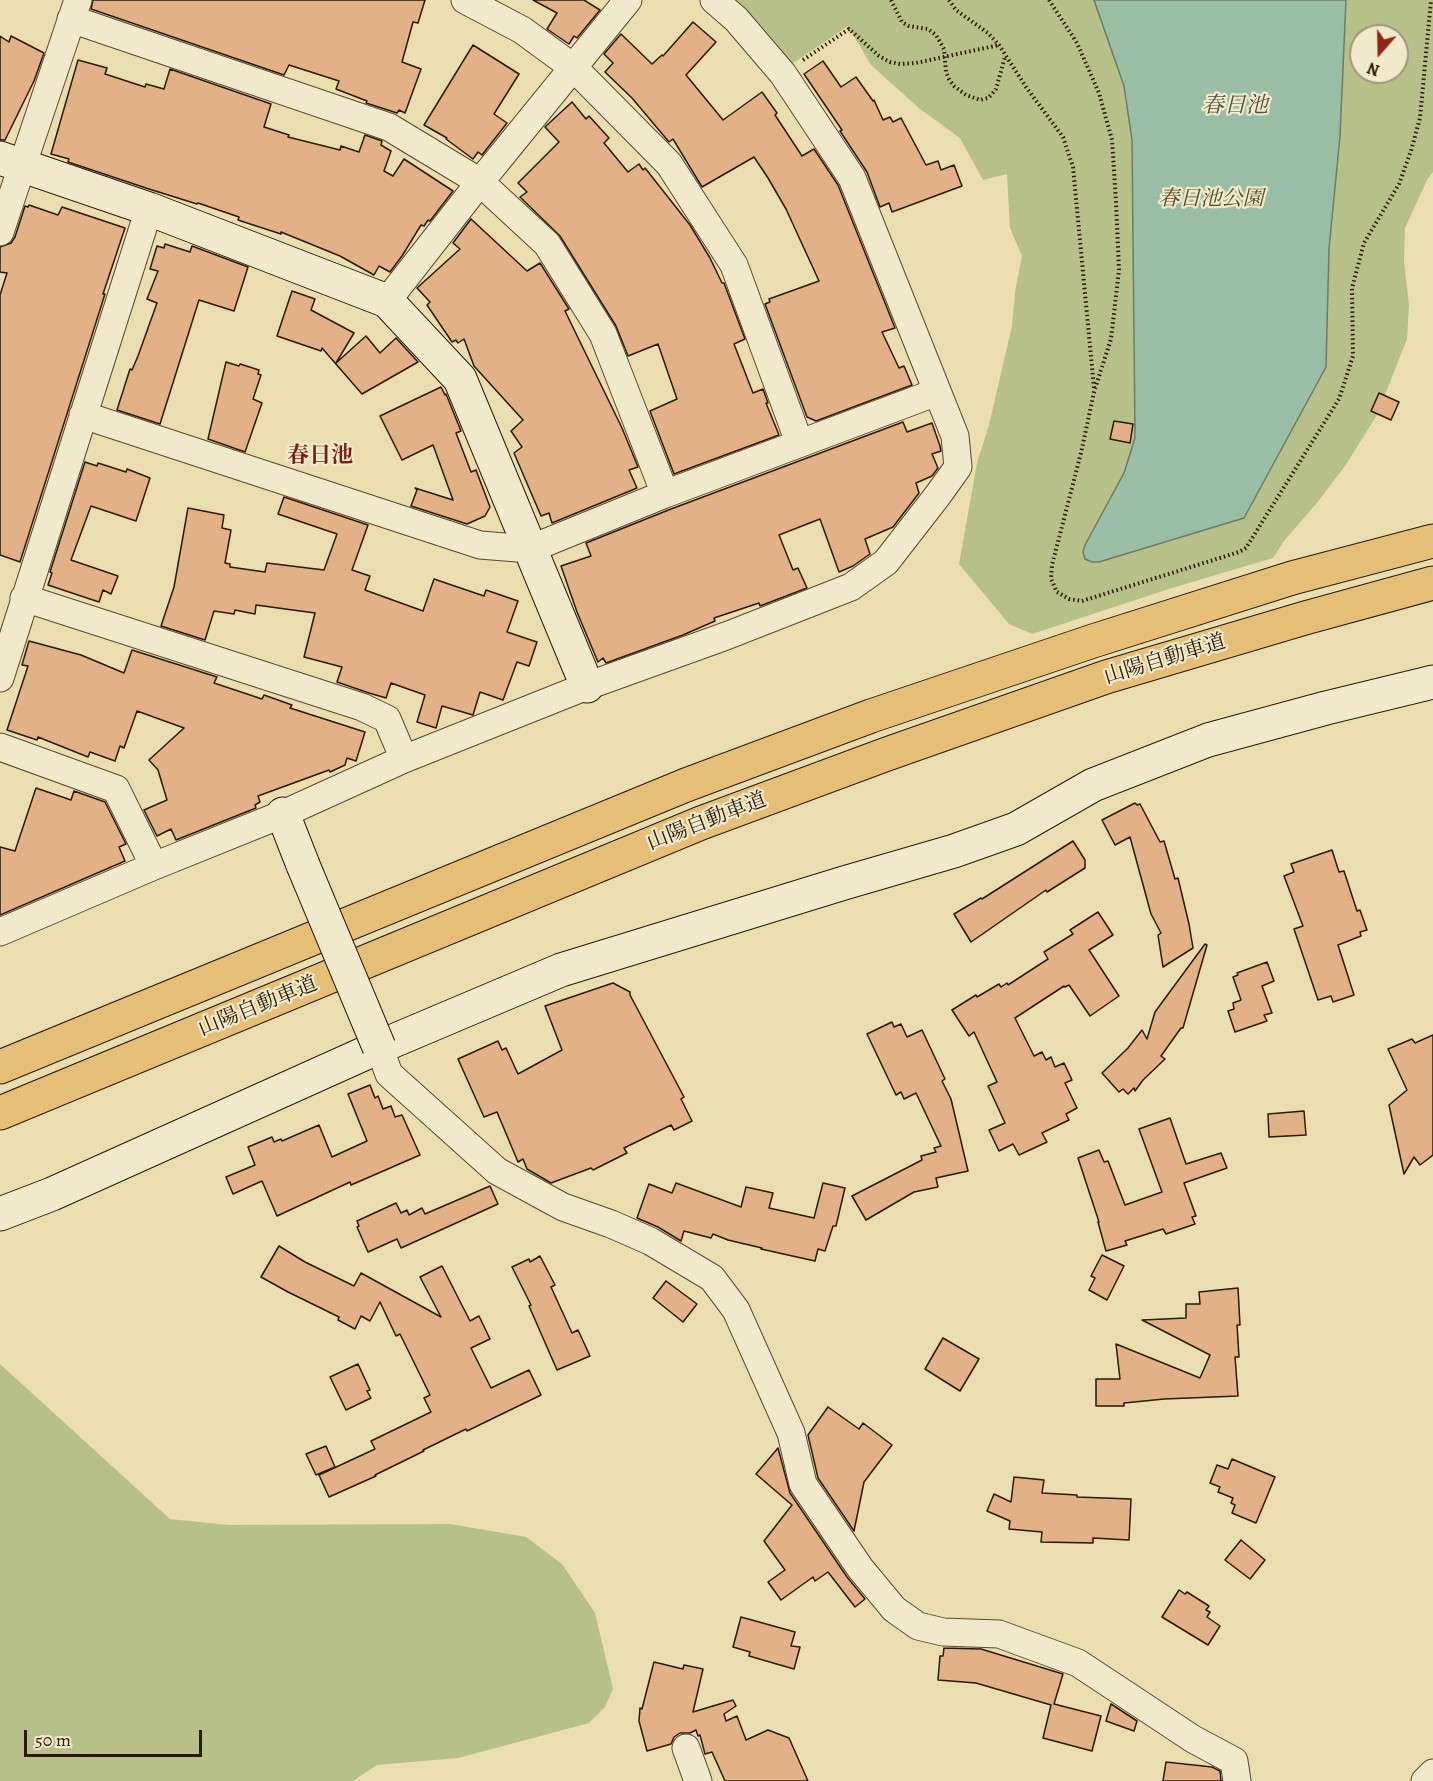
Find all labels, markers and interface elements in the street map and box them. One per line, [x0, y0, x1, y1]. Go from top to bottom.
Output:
north arrow [1349, 24, 1409, 84]
text: N [1364, 57, 1383, 81]
water label: 春日池 [1202, 94, 1268, 120]
park label: 春日池公園 [1159, 187, 1263, 213]
district label: 春日池 [287, 444, 353, 470]
street label: 山陽自動車道 [1101, 630, 1229, 690]
street label: 山陽自動車道 [644, 788, 770, 856]
street label: 山陽自動車道 [195, 972, 321, 1042]
scale bar [27, 1718, 206, 1756]
text: 50 m [35, 1728, 71, 1752]

